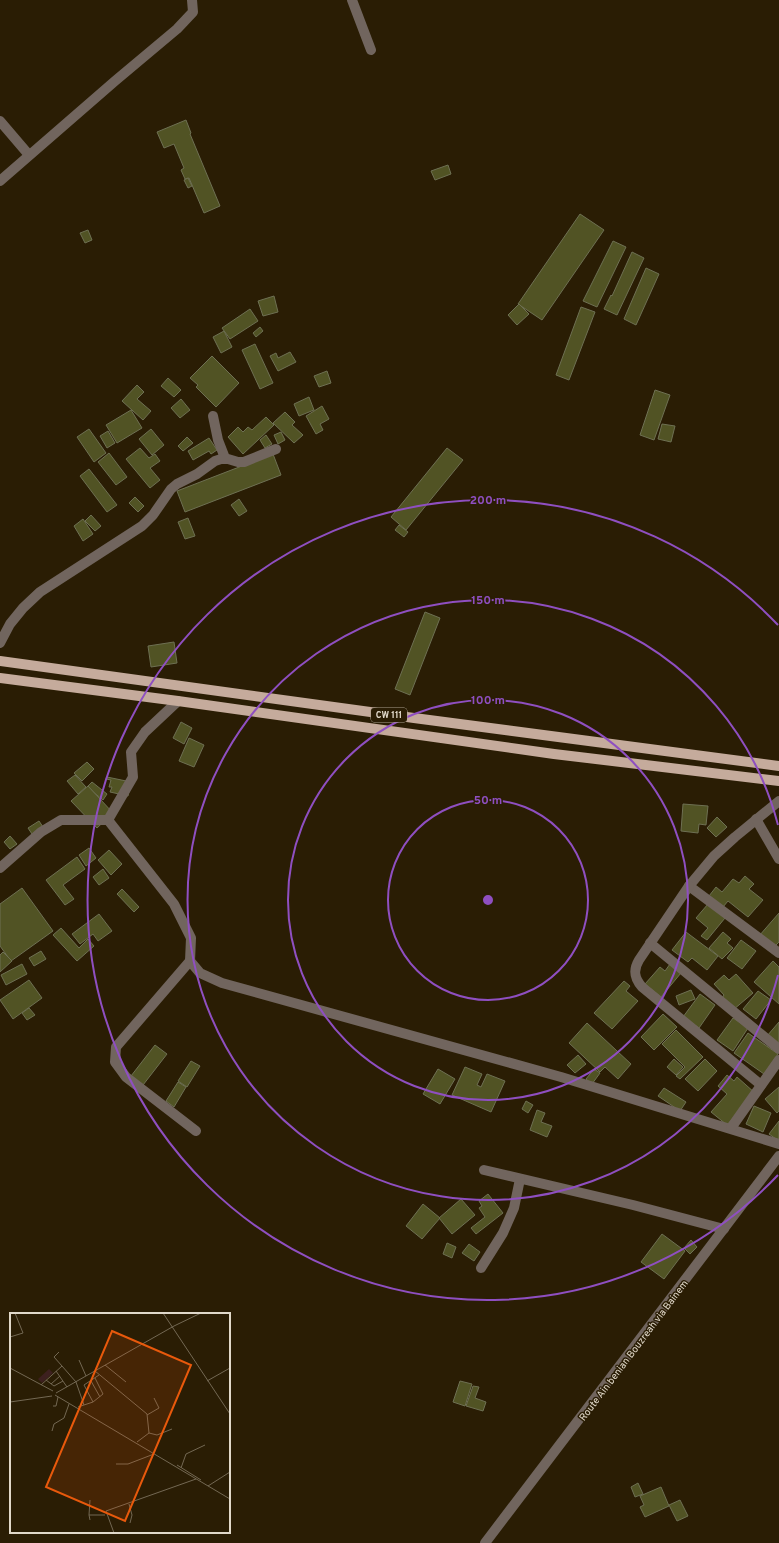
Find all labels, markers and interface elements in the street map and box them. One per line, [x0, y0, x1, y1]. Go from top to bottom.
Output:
text: 200 m [470, 493, 506, 509]
text: 150 m [471, 593, 505, 609]
text: 100 m [471, 693, 505, 709]
road number: CW 111 [371, 708, 407, 722]
text: 50 m [474, 793, 502, 809]
centre of rings [481, 893, 495, 907]
street label: Route Ain benian Bouzreah via Bainem [577, 1278, 692, 1424]
inset map [10, 1313, 230, 1533]

